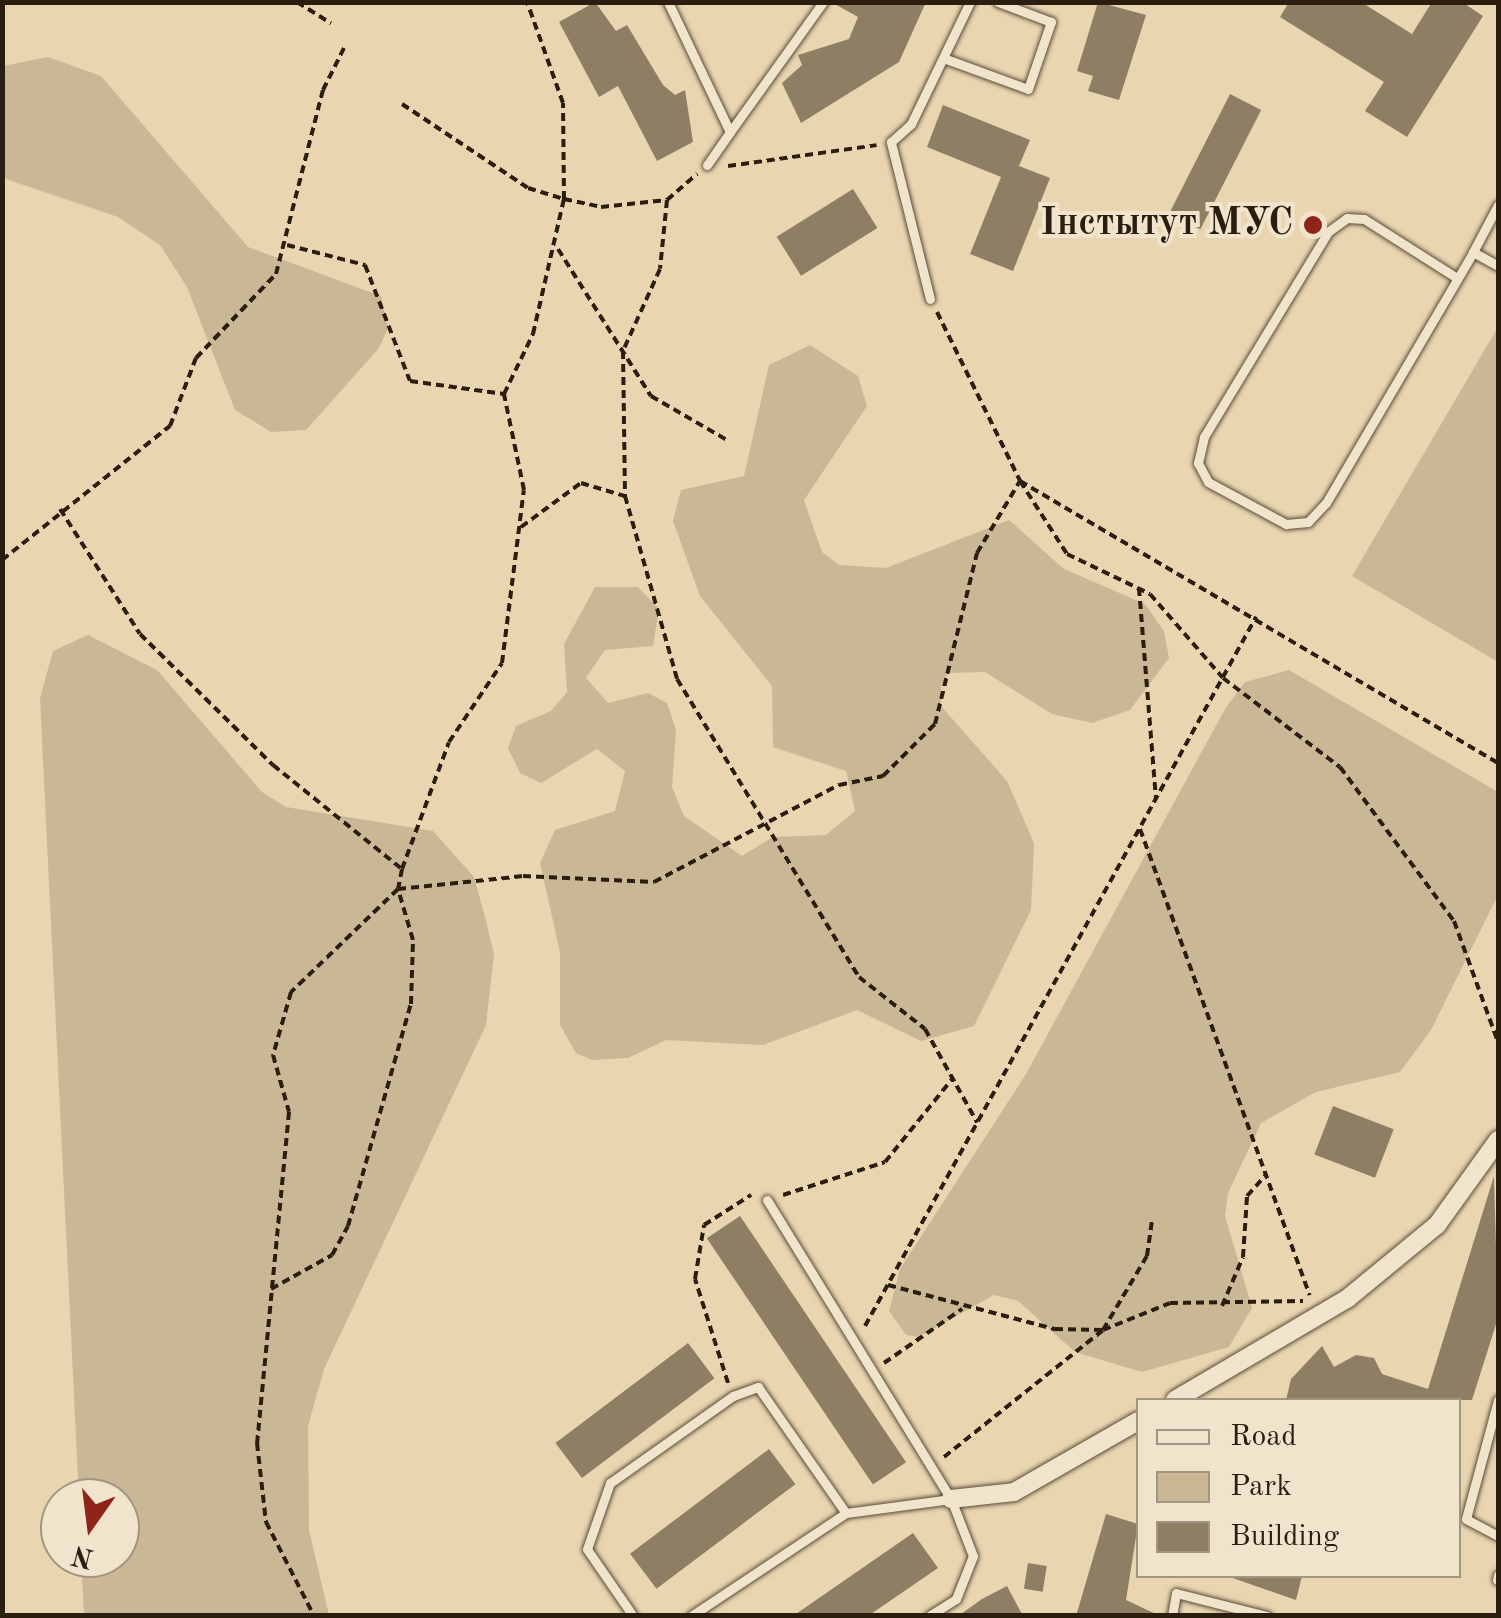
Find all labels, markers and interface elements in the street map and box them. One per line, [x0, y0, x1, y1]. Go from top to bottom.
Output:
place label: Інстытут МУС [1040, 202, 1293, 248]
marker: Інстытут МУС [1302, 214, 1324, 236]
legend [1136, 1398, 1461, 1578]
text: Road [1230, 1422, 1297, 1452]
text: Park [1230, 1472, 1292, 1502]
north arrow [40, 1478, 140, 1578]
text: Building [1230, 1522, 1339, 1552]
text: N [69, 1539, 97, 1571]

